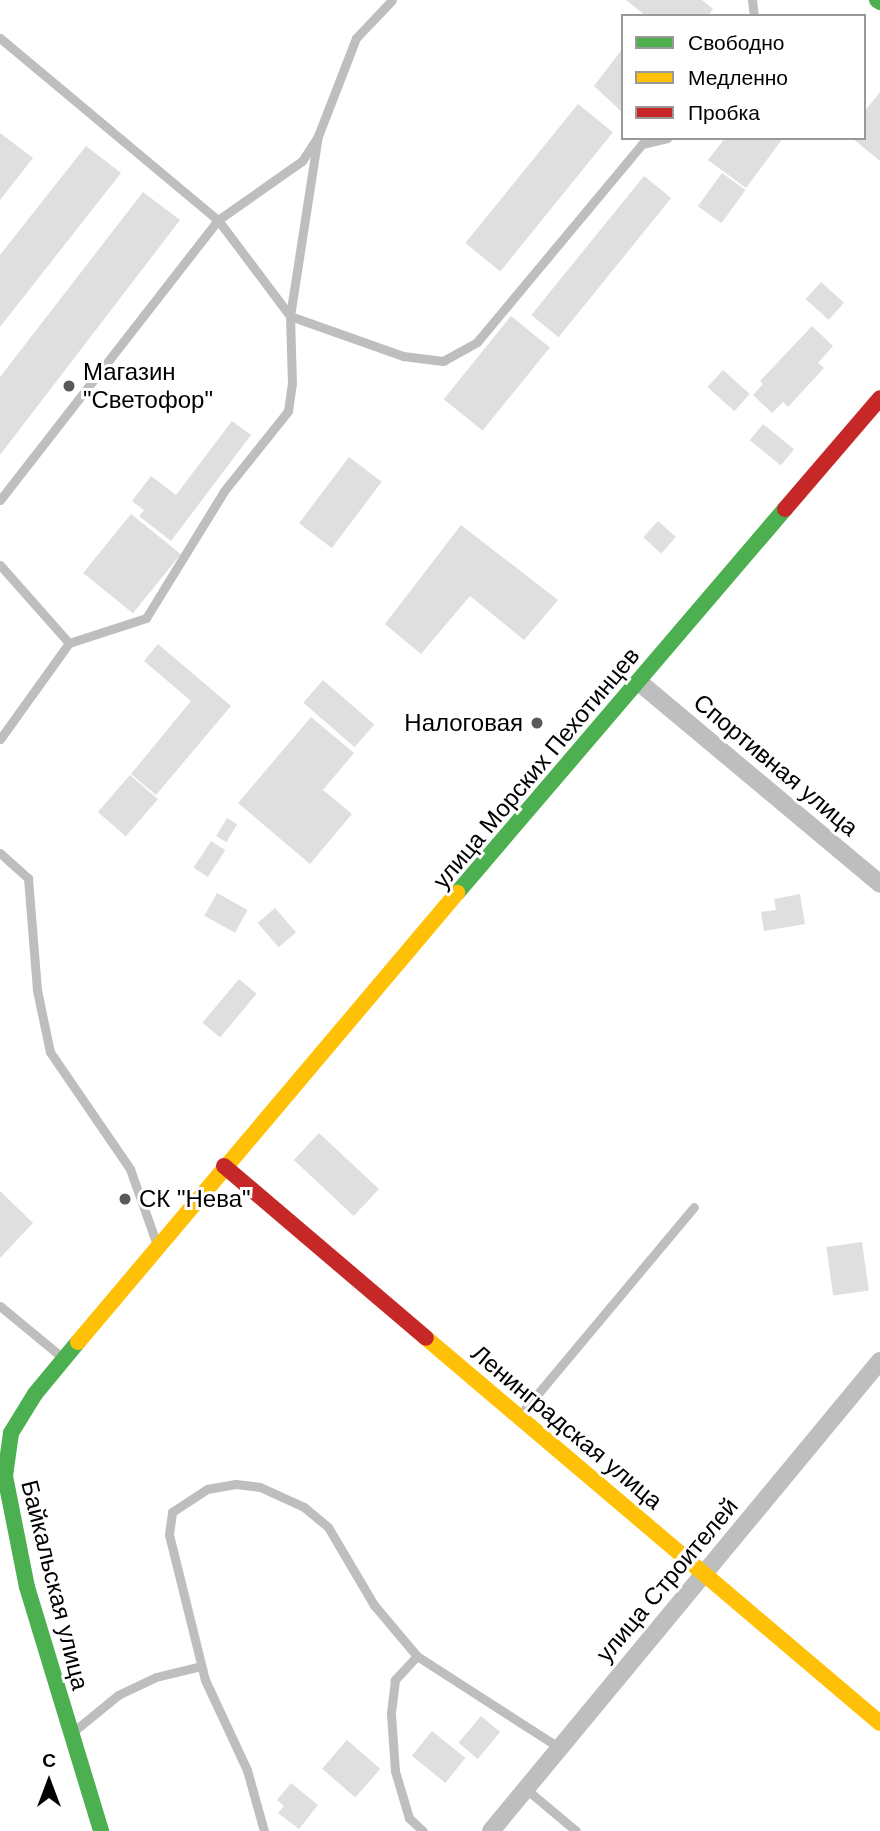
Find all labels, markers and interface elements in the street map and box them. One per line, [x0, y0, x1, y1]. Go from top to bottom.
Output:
legend [621, 14, 866, 140]
text: Свободно [688, 31, 785, 54]
text: Медленно [688, 66, 788, 89]
text: Пробка [688, 101, 760, 124]
place label: Магазин "Светофор" [83, 358, 213, 414]
marker: Магазин "Светофор" [61, 378, 77, 394]
street label: улица Морских Пехотинцев [427, 642, 645, 894]
street label: Спортивная улица [688, 688, 864, 842]
place label: Налоговая [404, 709, 523, 737]
marker: Налоговая [529, 715, 545, 731]
place label: СК "Нева" [139, 1185, 251, 1213]
marker: СК "Нева" [117, 1191, 133, 1207]
street label: Ленинградская улица [466, 1339, 668, 1515]
street label: Байкальская улица [15, 1477, 95, 1693]
street label: улица Строителей [590, 1492, 744, 1668]
north arrow [14, 1747, 84, 1817]
text: С [42, 1750, 56, 1771]

